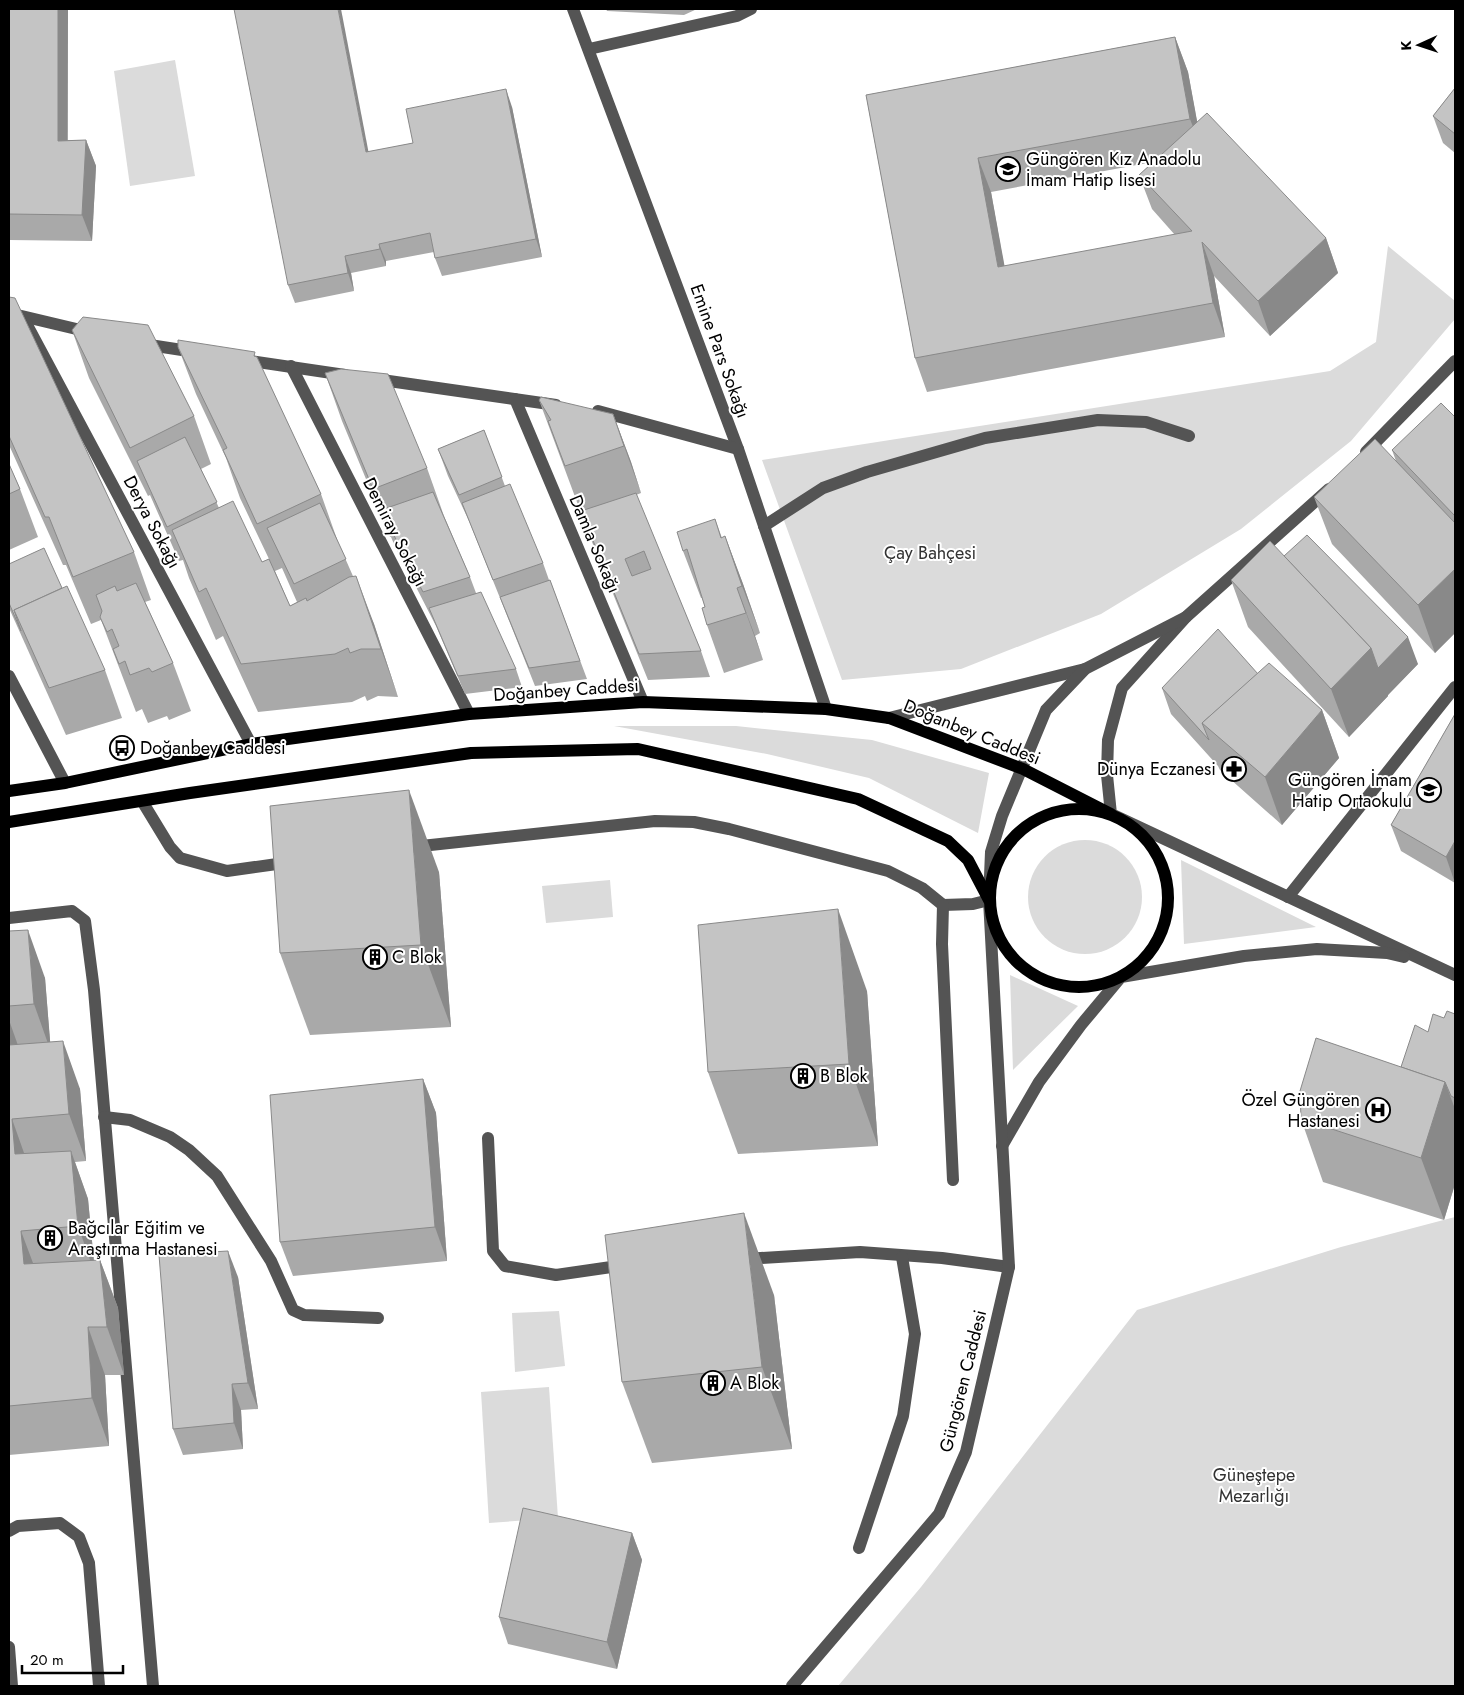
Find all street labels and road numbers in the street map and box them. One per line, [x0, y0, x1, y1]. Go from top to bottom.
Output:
street label: Emine Pars Sokağı [684, 280, 756, 422]
street label: Derya Sokağı [117, 471, 187, 573]
street label: Demiray Sokağı [356, 473, 434, 591]
street label: Damla Sokağı [563, 491, 627, 597]
street label: Doğanbey Caddesi [492, 672, 640, 708]
street label: Doğanbey Caddesi [900, 693, 1044, 771]
street label: Güngören Caddesi [933, 1307, 993, 1455]

